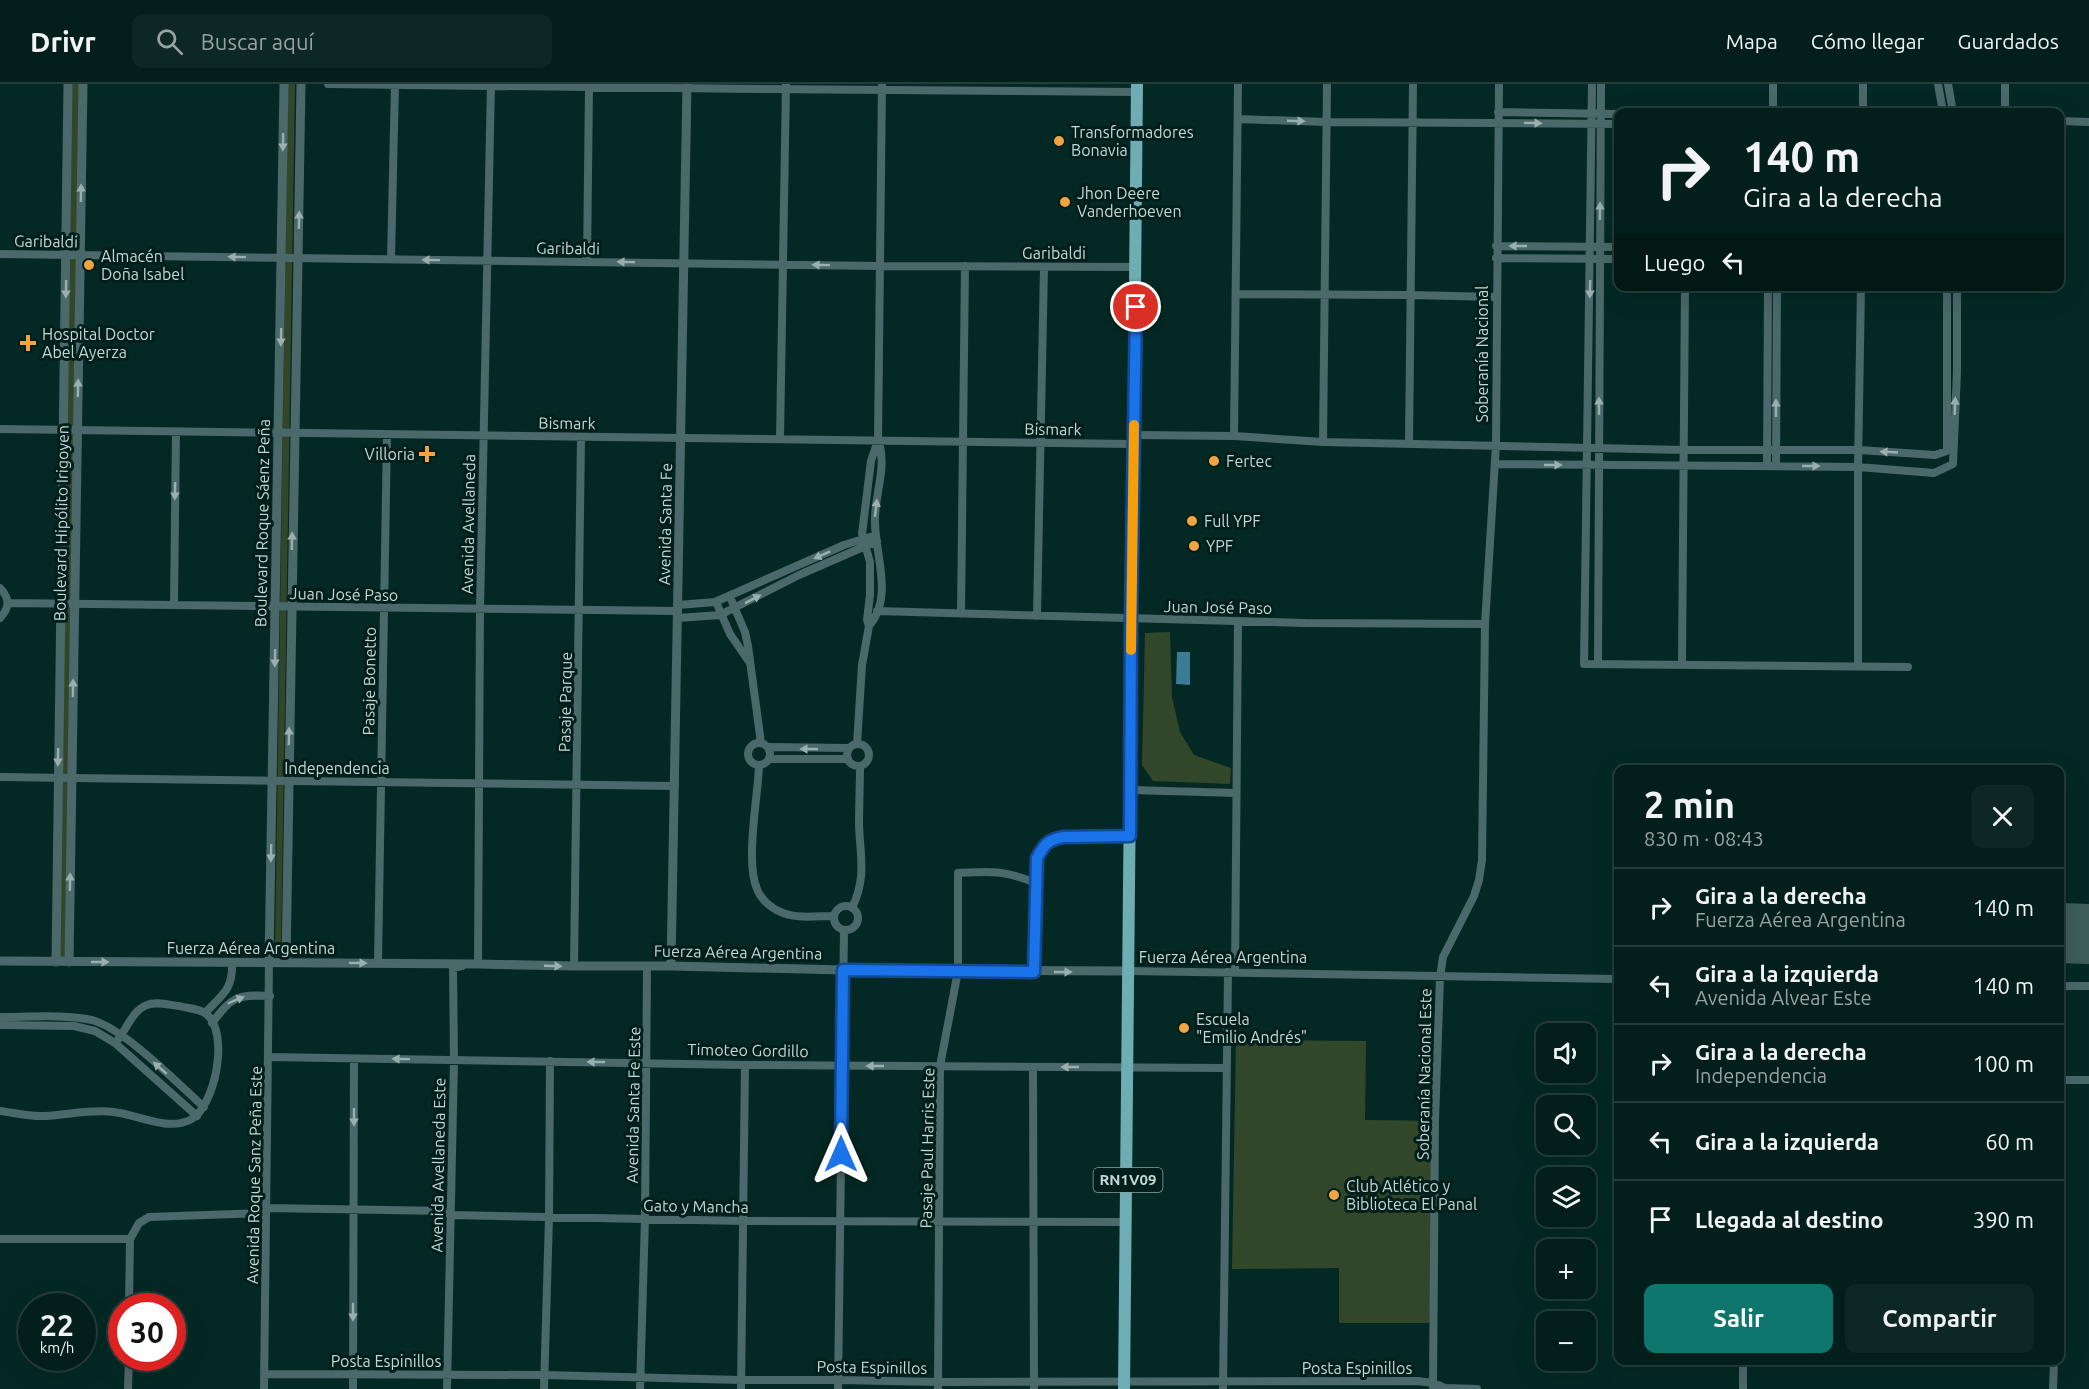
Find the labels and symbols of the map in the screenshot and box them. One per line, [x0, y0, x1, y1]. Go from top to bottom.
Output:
one-way arrow [1287, 116, 1306, 126]
one-way arrow [1524, 118, 1543, 128]
place label: Transformadores Bonavia [1071, 123, 1194, 159]
one-way arrow [279, 133, 288, 152]
marker: Transformadores Bonavia [1052, 134, 1066, 148]
one-way arrow [77, 183, 86, 202]
place label: Jhon Deere Vanderhoeven [1077, 184, 1182, 220]
marker: Jhon Deere Vanderhoeven [1058, 195, 1072, 209]
one-way arrow [1595, 202, 1605, 221]
one-way arrow [294, 210, 304, 229]
street label: Garibaldi [14, 231, 78, 251]
street label: Garibaldi [536, 238, 600, 258]
one-way arrow [1509, 241, 1528, 251]
street label: Garibaldi [1022, 244, 1086, 262]
place label: Almacén Doña Isabel [101, 247, 184, 283]
one-way arrow [227, 252, 246, 262]
one-way arrow [422, 255, 441, 265]
marker: Almacén Doña Isabel [82, 258, 96, 272]
one-way arrow [617, 258, 636, 267]
one-way arrow [812, 260, 831, 270]
one-way arrow [61, 280, 71, 299]
one-way arrow [1585, 280, 1595, 299]
pin [1110, 281, 1161, 332]
street label: Soberanía Nacional [1473, 285, 1491, 423]
place label: Hospital Doctor Abel Ayerza [42, 325, 155, 361]
one-way arrow [276, 328, 285, 347]
marker: Hospital Doctor Abel Ayerza [19, 334, 37, 352]
one-way arrow [73, 378, 83, 397]
one-way arrow [1951, 396, 1960, 415]
one-way arrow [1594, 397, 1604, 416]
one-way arrow [1771, 398, 1781, 417]
street label: Bismark [538, 414, 596, 432]
street label: Boulevard Roque Sáenz Peña [251, 419, 273, 627]
street label: Bismark [1024, 420, 1082, 438]
street label: Boulevard Hipólito Irigoyen [50, 425, 72, 621]
place label: Villoria [365, 445, 415, 463]
marker: Villoria [420, 447, 434, 461]
one-way arrow [1879, 448, 1898, 457]
place label: Fertec [1226, 452, 1272, 470]
street label: Avenida Avellaneda [458, 454, 478, 594]
marker: Fertec [1207, 454, 1221, 468]
one-way arrow [1544, 460, 1563, 469]
one-way arrow [1802, 461, 1821, 471]
street label: Avenida Santa Fe [655, 463, 675, 585]
one-way arrow [171, 481, 180, 500]
one-way arrow [872, 498, 881, 517]
place label: Full YPF [1204, 512, 1261, 530]
marker: Full YPF [1185, 514, 1199, 528]
one-way arrow [287, 531, 297, 550]
place label: YPF [1206, 537, 1233, 555]
marker: YPF [1187, 539, 1201, 553]
one-way arrow [813, 551, 830, 560]
street label: Juan José Paso [290, 584, 398, 604]
one-way arrow [745, 594, 762, 603]
street label: Juan José Paso [1164, 597, 1272, 617]
street label: Pasaje Bonetto [359, 627, 379, 735]
one-way arrow [270, 649, 279, 668]
street label: Pasaje Parque [555, 652, 575, 752]
one-way arrow [68, 678, 78, 697]
one-way arrow [284, 726, 293, 745]
one-way arrow [799, 744, 818, 754]
one-way arrow [53, 748, 63, 767]
street label: Independencia [284, 759, 390, 777]
one-way arrow [266, 844, 276, 863]
one-way arrow [65, 873, 75, 892]
street label: Fuerza Aérea Argentina [167, 939, 335, 957]
street label: Fuerza Aérea Argentina [654, 942, 822, 962]
street label: Fuerza Aérea Argentina [1139, 948, 1307, 966]
one-way arrow [91, 957, 110, 967]
one-way arrow [349, 958, 368, 968]
one-way arrow [544, 961, 563, 971]
one-way arrow [1054, 967, 1073, 977]
street label: Soberanía Nacional Este [1414, 988, 1434, 1160]
one-way arrow [228, 995, 246, 1005]
place label: Escuela "Emilio Andrés" [1196, 1010, 1307, 1046]
marker: Escuela "Emilio Andrés" [1177, 1021, 1191, 1035]
street label: Avenida Santa Fe Este [623, 1026, 643, 1184]
street label: Timoteo Gordillo [687, 1040, 809, 1060]
one-way arrow [391, 1054, 410, 1064]
one-way arrow [586, 1057, 605, 1067]
one-way arrow [865, 1061, 884, 1071]
one-way arrow [153, 1062, 168, 1075]
one-way arrow [1060, 1062, 1079, 1072]
street label: Avenida Roque Sanz Peña Este [243, 1066, 265, 1284]
street label: Pasaje Paul Harris Este [917, 1067, 937, 1229]
street label: Avenida Avellaneda Este [427, 1077, 449, 1253]
one-way arrow [349, 1108, 359, 1127]
position arrow [809, 1122, 873, 1186]
road number: RN1V09 [1094, 1168, 1162, 1192]
place label: Club Atlético y Biblioteca El Panal [1346, 1177, 1477, 1213]
marker: Club Atlético y Biblioteca El Panal [1327, 1188, 1341, 1202]
street label: Gato y Mancha [643, 1196, 749, 1216]
speed limit sign: 30 [108, 1293, 186, 1371]
one-way arrow [348, 1303, 358, 1322]
street label: Posta Espinillos [331, 1352, 441, 1370]
street label: Posta Espinillos [816, 1357, 928, 1377]
street label: Posta Espinillos [1302, 1359, 1412, 1377]

